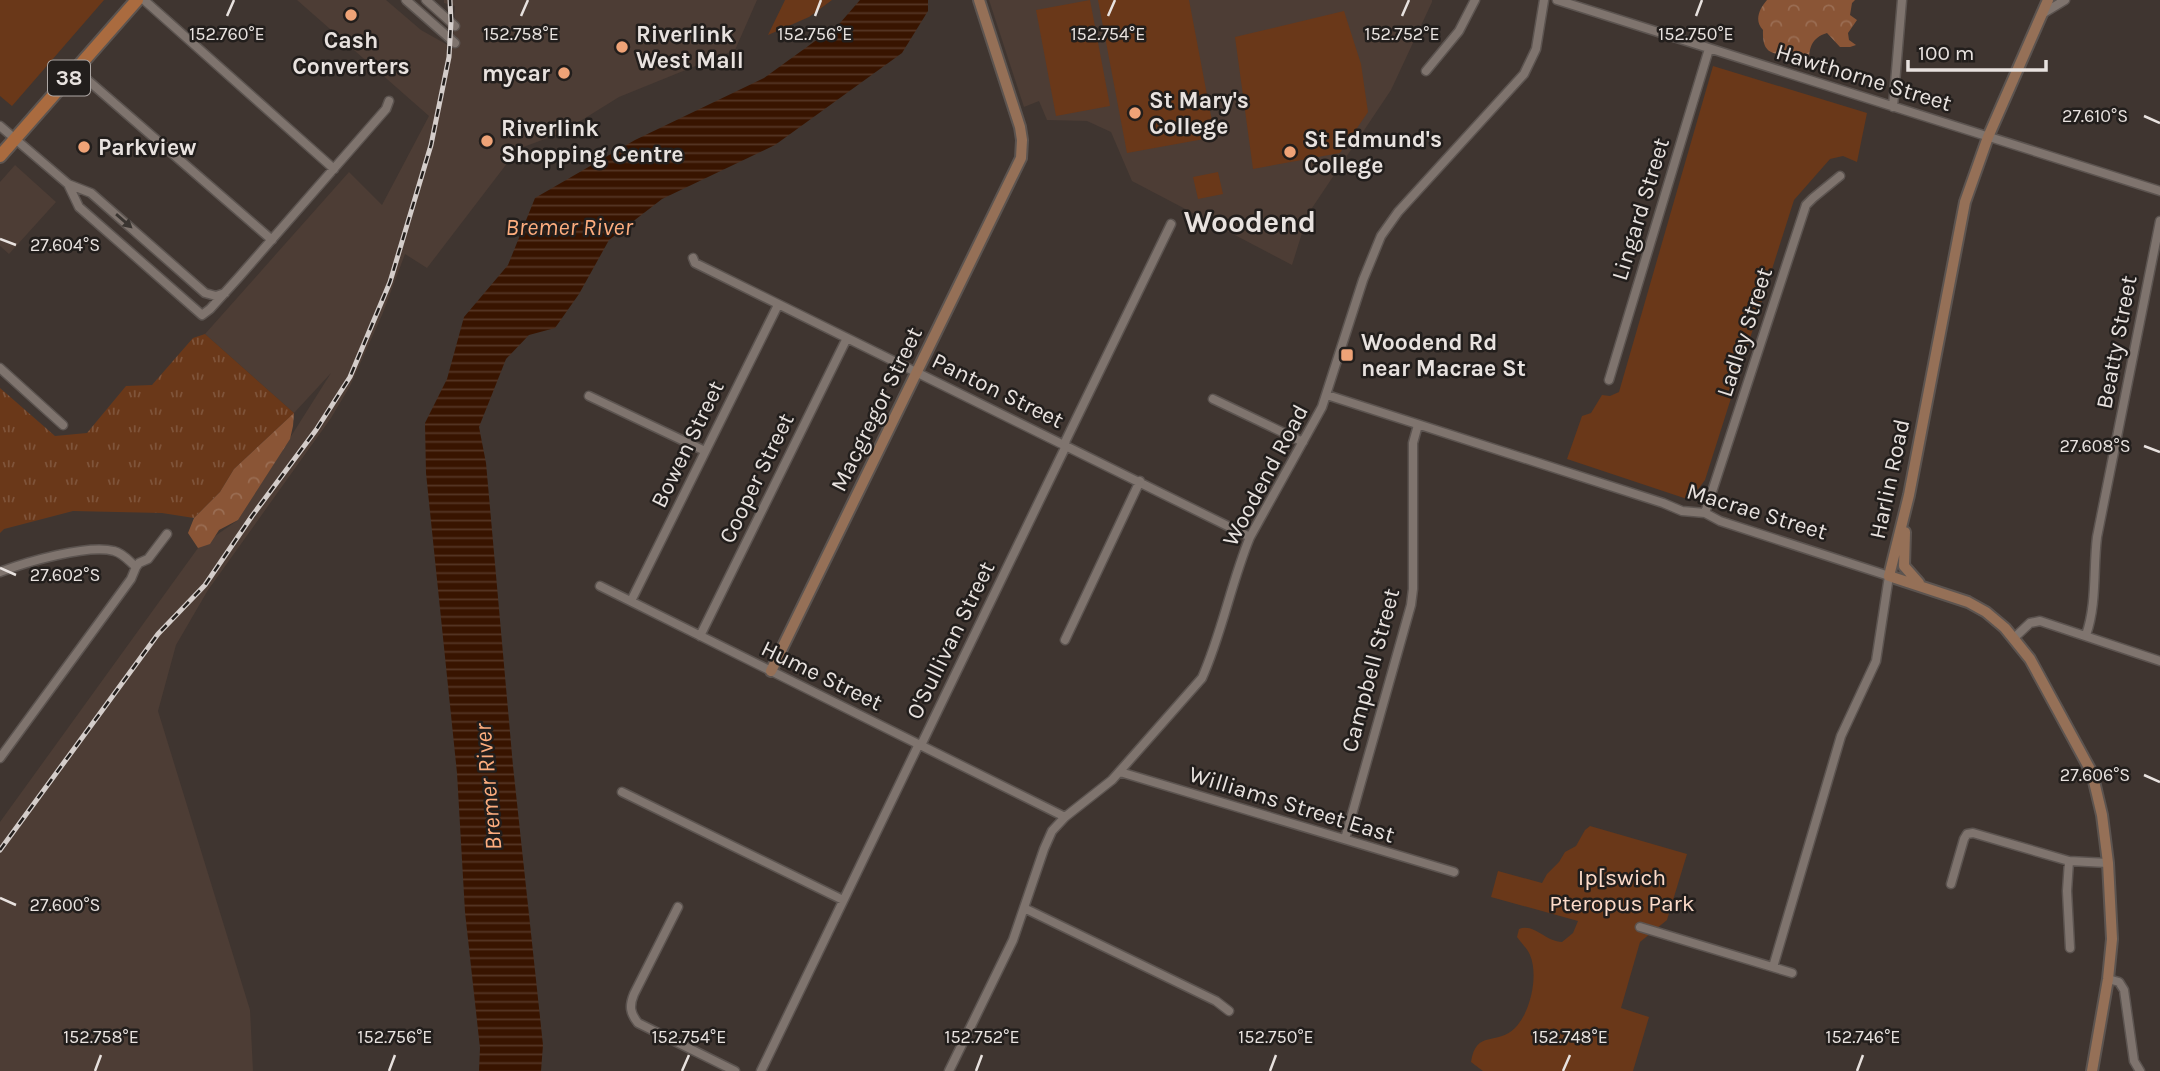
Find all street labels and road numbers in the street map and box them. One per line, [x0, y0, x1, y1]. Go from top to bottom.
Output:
street label: Hawthorne Street [1773, 38, 1955, 117]
road number: 38 [48, 60, 90, 96]
street label: Lingard Street [1606, 134, 1675, 284]
street label: Ladley Street [1711, 264, 1778, 400]
street label: Beatty Street [2090, 273, 2143, 411]
street label: Macgregor Street [825, 322, 928, 496]
street label: Panton Street [928, 347, 1068, 434]
street label: Bowen Street [645, 376, 730, 512]
street label: Woodend Road [1217, 400, 1314, 551]
street label: Cooper Street [713, 408, 800, 548]
street label: Harlin Road [1864, 417, 1915, 542]
street label: Macrae Street [1683, 477, 1831, 546]
street label: O'Sullivan Street [901, 557, 1000, 724]
street label: Campbell Street [1336, 585, 1405, 755]
street label: Hume Street [757, 635, 887, 716]
street label: Williams Street East [1186, 760, 1398, 849]

